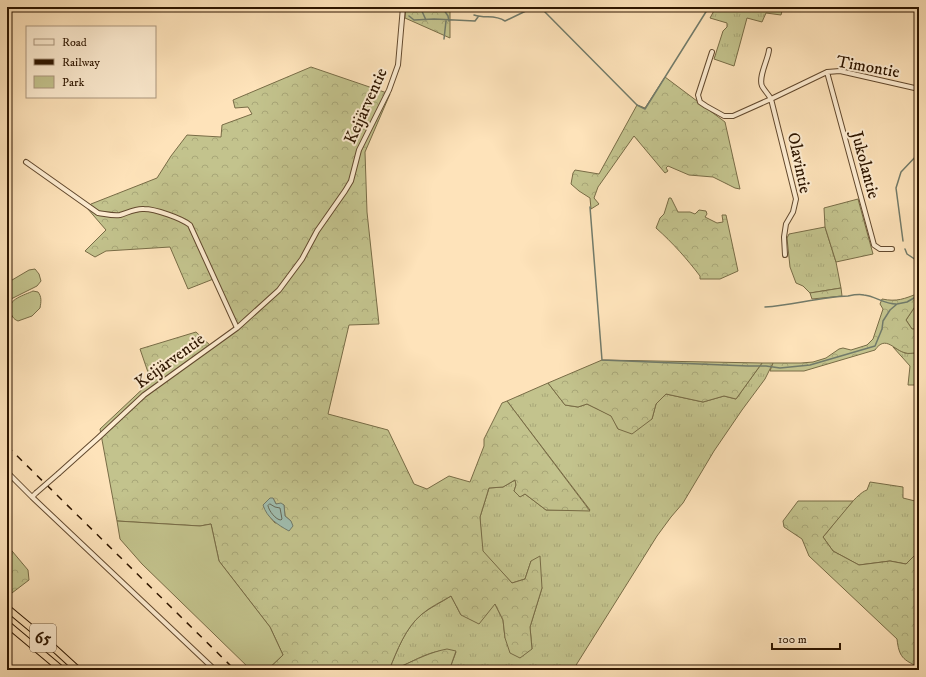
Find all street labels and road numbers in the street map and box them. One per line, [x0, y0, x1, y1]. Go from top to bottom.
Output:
street label: Timontie [835, 51, 901, 83]
street label: Keijärventie [339, 64, 393, 148]
street label: Jukolantie [845, 127, 885, 201]
street label: Olavintie [782, 131, 816, 195]
street label: Keijärventie [131, 328, 209, 394]
road number: 65 [30, 624, 56, 652]

